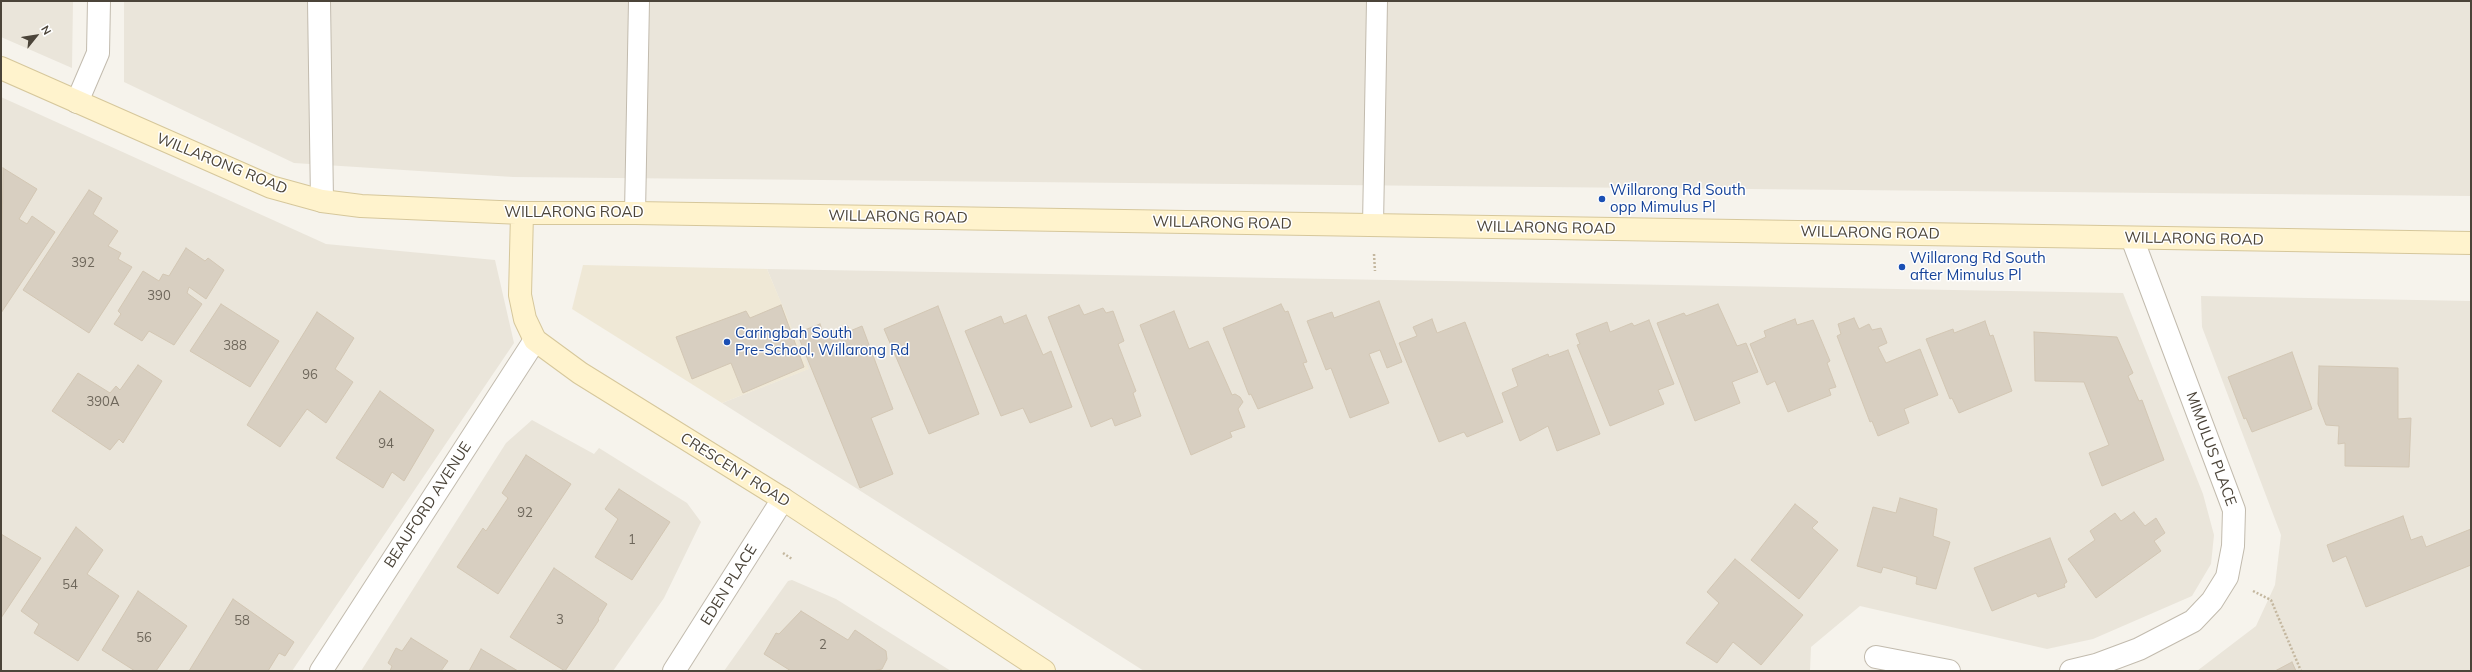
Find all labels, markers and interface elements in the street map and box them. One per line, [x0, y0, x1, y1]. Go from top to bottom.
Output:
north arrow [16, 16, 56, 56]
text: N [38, 23, 55, 37]
street label: WILLARONG ROAD [154, 130, 290, 198]
place label: Willarong Rd South opp Mimulus Pl [1610, 181, 1746, 216]
marker: Willarong Rd South opp Mimulus Pl [1597, 194, 1607, 204]
street label: WILLARONG ROAD [504, 203, 644, 221]
street label: WILLARONG ROAD [828, 207, 968, 227]
street label: WILLARONG ROAD [1152, 213, 1292, 233]
street label: WILLARONG ROAD [1476, 218, 1616, 238]
street label: WILLARONG ROAD [1800, 223, 1940, 243]
street label: WILLARONG ROAD [2124, 229, 2264, 249]
place label: Willarong Rd South after Mimulus Pl [1910, 249, 2046, 284]
house number: 392 [71, 255, 95, 271]
marker: Willarong Rd South after Mimulus Pl [1897, 262, 1907, 272]
house number: 390 [147, 288, 171, 304]
place label: Caringbah South Pre-School, Willarong Rd [735, 324, 909, 359]
marker: Caringbah South Pre-School, Willarong Rd [722, 337, 732, 347]
house number: 388 [223, 338, 247, 354]
house number: 96 [302, 367, 318, 383]
street label: MIMULUS PLACE [2182, 389, 2240, 509]
house number: 390A [87, 394, 119, 410]
street label: CRESCENT ROAD [677, 429, 793, 511]
house number: 94 [378, 436, 394, 452]
street label: BEAUFORD AVENUE [381, 439, 475, 571]
house number: 92 [517, 505, 533, 521]
house number: 1 [628, 532, 636, 548]
street label: EDEN PLACE [697, 541, 761, 629]
house number: 54 [62, 577, 78, 593]
house number: 3 [556, 612, 564, 628]
house number: 58 [234, 613, 250, 629]
house number: 56 [136, 630, 152, 646]
house number: 2 [819, 637, 827, 653]

